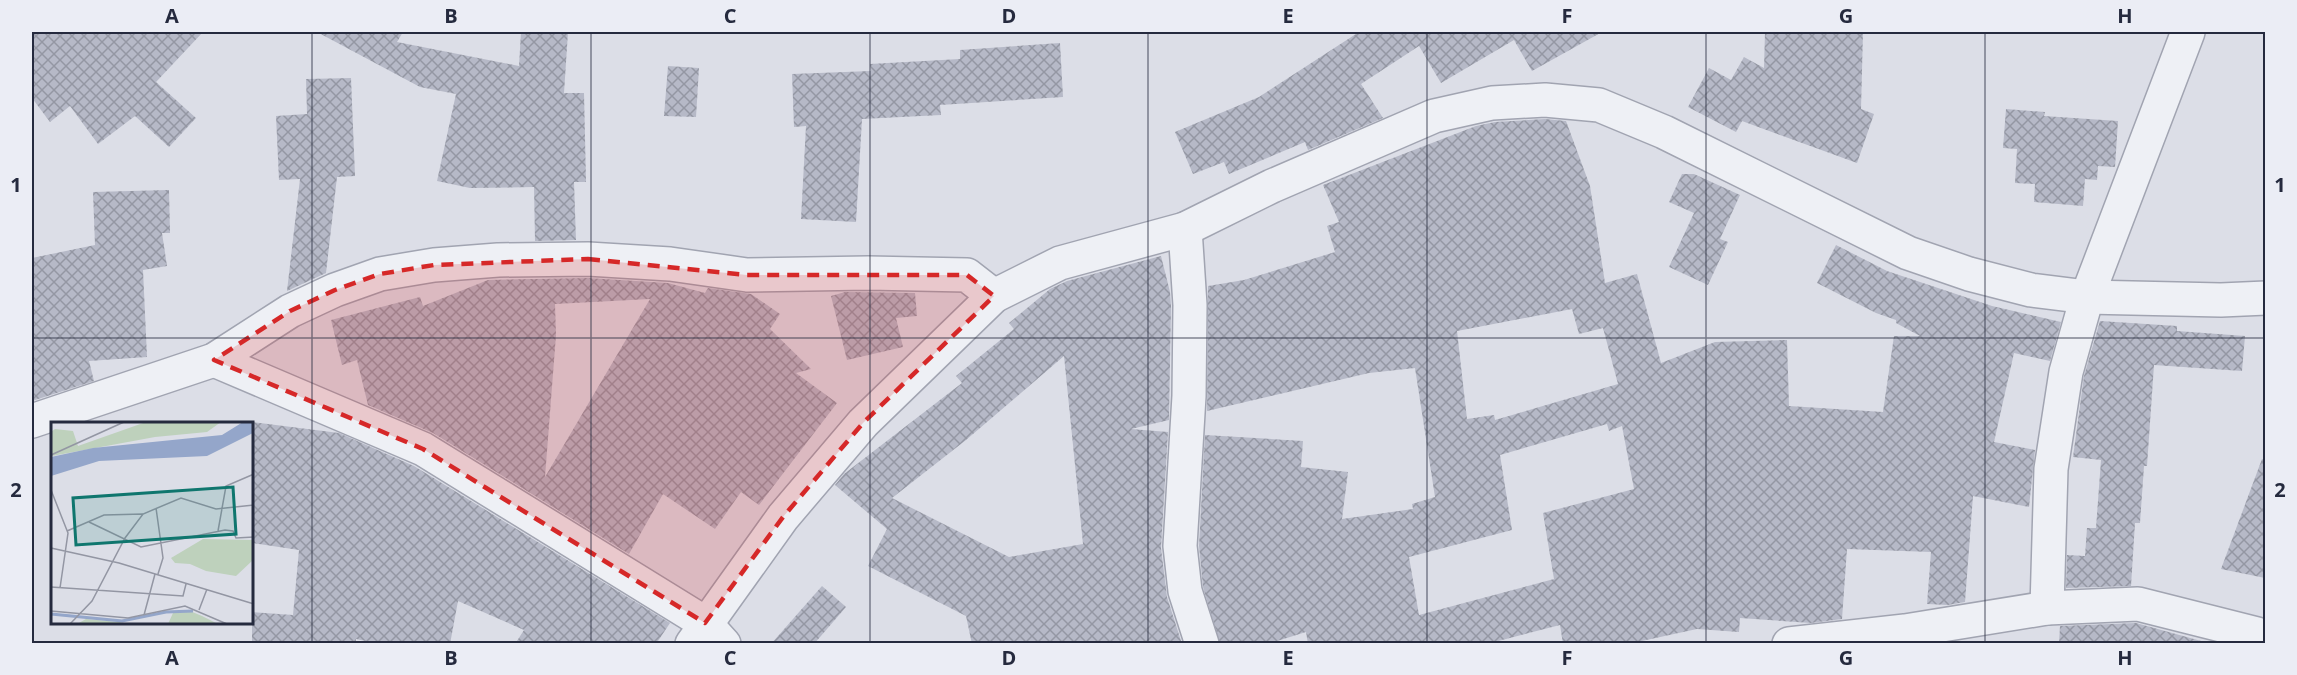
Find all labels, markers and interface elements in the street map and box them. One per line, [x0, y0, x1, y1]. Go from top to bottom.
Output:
text: A [165, 2, 179, 29]
text: B [444, 2, 458, 29]
text: C [724, 2, 737, 29]
text: D [1002, 2, 1016, 29]
text: E [1282, 2, 1294, 29]
text: F [1562, 2, 1572, 29]
text: G [1839, 2, 1853, 29]
text: H [2117, 2, 2133, 29]
text: 1 [10, 171, 22, 198]
text: 1 [2274, 171, 2286, 198]
inset map [51, 422, 254, 624]
text: 2 [10, 476, 22, 503]
text: 2 [2274, 476, 2286, 503]
text: A [165, 644, 179, 671]
text: B [444, 644, 458, 671]
text: C [724, 644, 737, 671]
text: D [1002, 644, 1016, 671]
text: E [1282, 644, 1294, 671]
text: F [1562, 644, 1572, 671]
text: G [1839, 644, 1853, 671]
text: H [2117, 644, 2133, 671]

